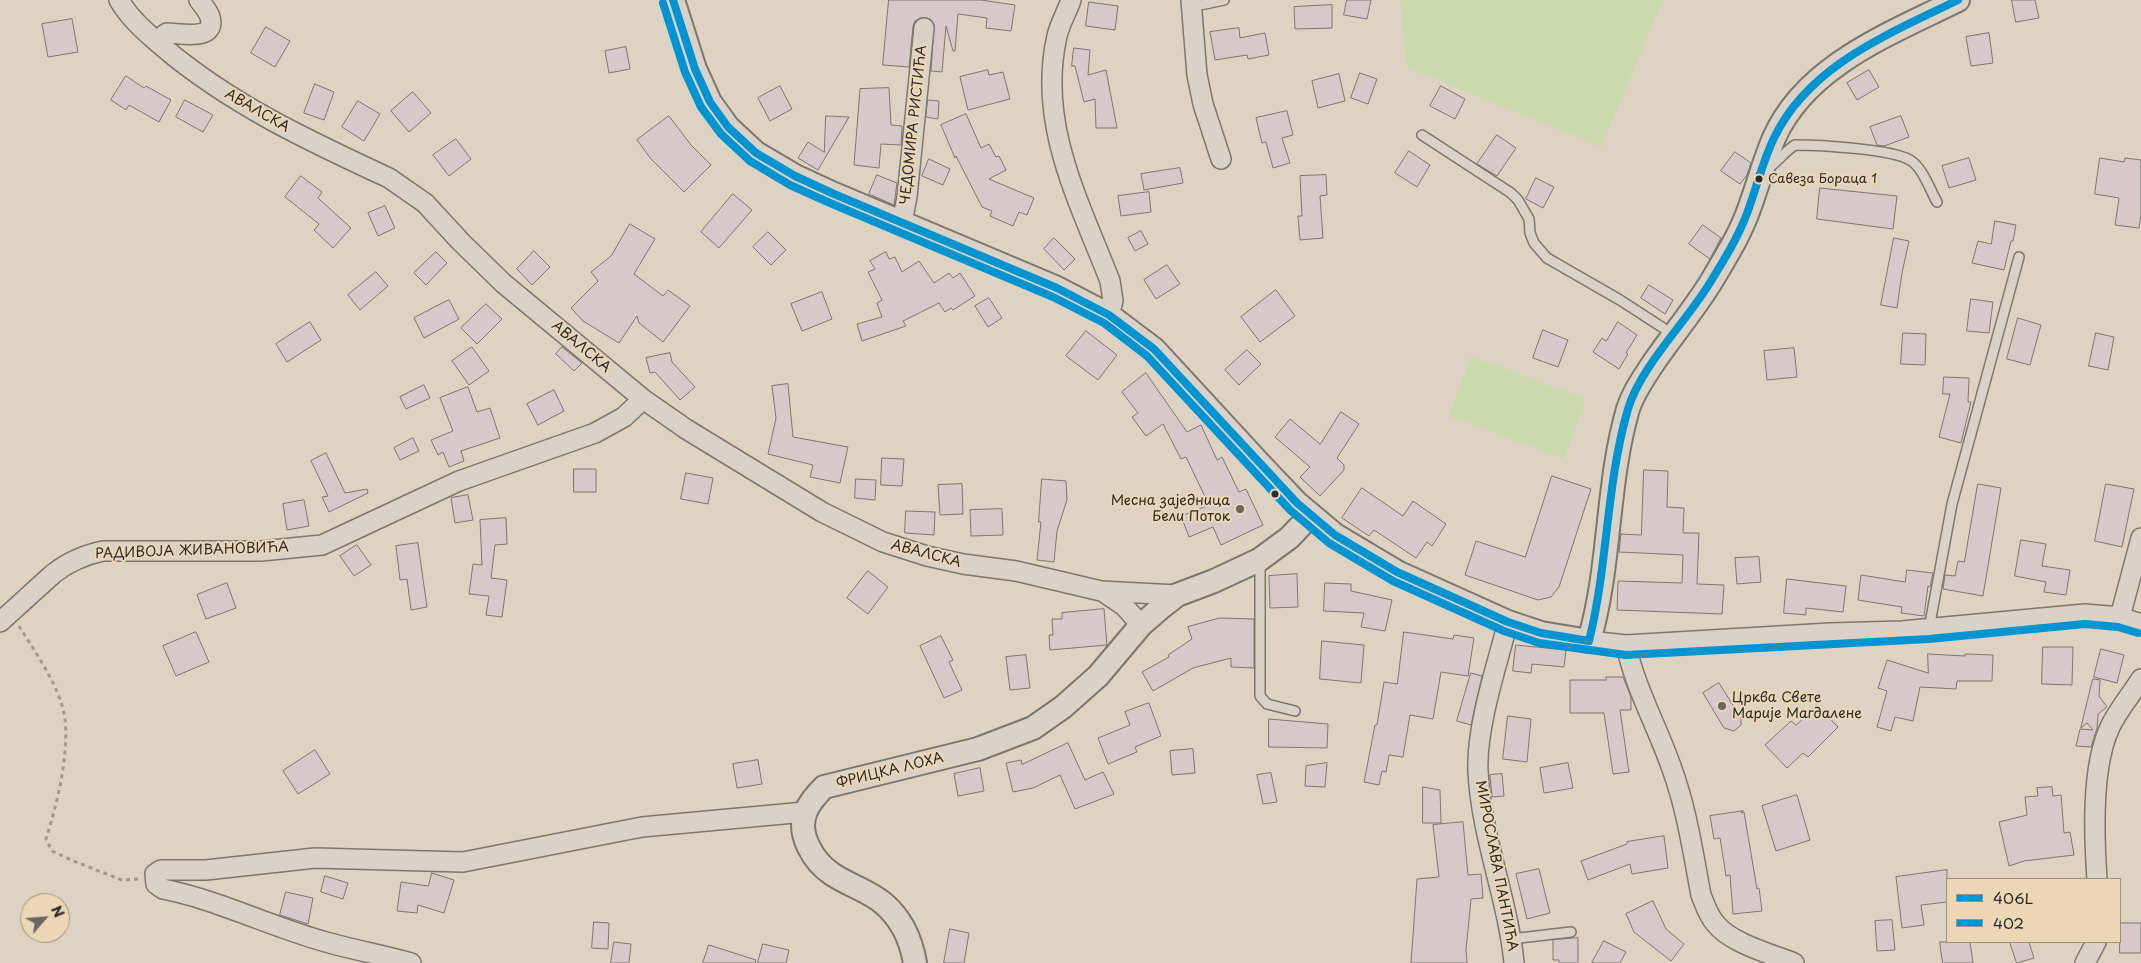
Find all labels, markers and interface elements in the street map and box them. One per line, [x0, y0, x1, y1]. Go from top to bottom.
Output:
street label: ЧЕДОМИРА РИСТИЋА [897, 44, 931, 206]
street label: АВАЛСКА [222, 86, 292, 136]
place label: Савеза Бораца 1 [1768, 171, 1877, 187]
marker: Савеза Бораца 1 [1754, 174, 1764, 184]
street label: АВАЛСКА [548, 317, 614, 377]
unlabelled marker [1270, 489, 1280, 499]
place label: Месна заједница Бели Поток [1111, 493, 1230, 526]
marker: Месна заједница Бели Поток [1234, 503, 1246, 515]
street label: АВАЛСКА [889, 537, 963, 571]
street label: РАДИВОЈА ЖИВАНОВИЋА [95, 539, 289, 563]
place label: Црква Свете Марије Магдалене [1732, 690, 1862, 722]
marker: Црква Свете Марије Магдалене [1716, 700, 1728, 712]
street label: ФРИЦКА ЛОХА [835, 750, 945, 792]
street label: МИРОСЛАВА ПАНТИЋА [1471, 779, 1521, 953]
legend [1946, 878, 2121, 943]
text: 406L [1993, 886, 2033, 909]
north arrow [20, 893, 70, 943]
text: N [46, 902, 70, 921]
text: 402 [1993, 911, 2024, 934]

